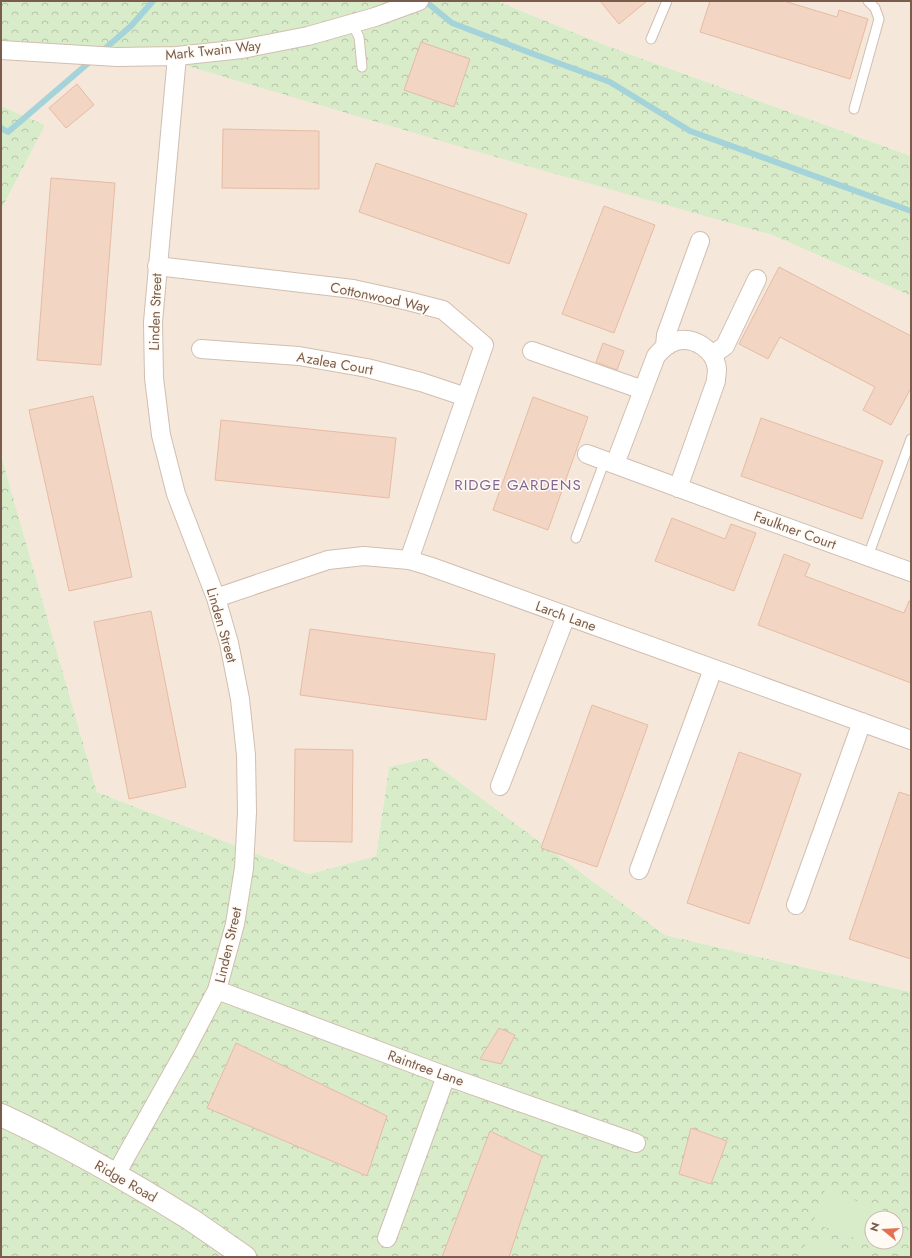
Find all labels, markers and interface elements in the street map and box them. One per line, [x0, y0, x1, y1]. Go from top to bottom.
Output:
street label: Mark Twain Way [164, 35, 263, 65]
street label: Linden Street [144, 272, 166, 351]
street label: Cottonwood Way [329, 277, 432, 317]
street label: Azalea Court [295, 346, 375, 380]
district label: RIDGE GARDENS [454, 474, 582, 496]
street label: Faulkner Court [751, 506, 840, 554]
street label: Linden Street [202, 585, 242, 666]
street label: Larch Lane [533, 596, 599, 636]
street label: Linden Street [210, 904, 247, 985]
street label: Raintree Lane [385, 1045, 467, 1091]
street label: Ridge Road [91, 1155, 161, 1207]
north arrow [864, 1210, 904, 1250]
text: N [866, 1220, 883, 1234]

